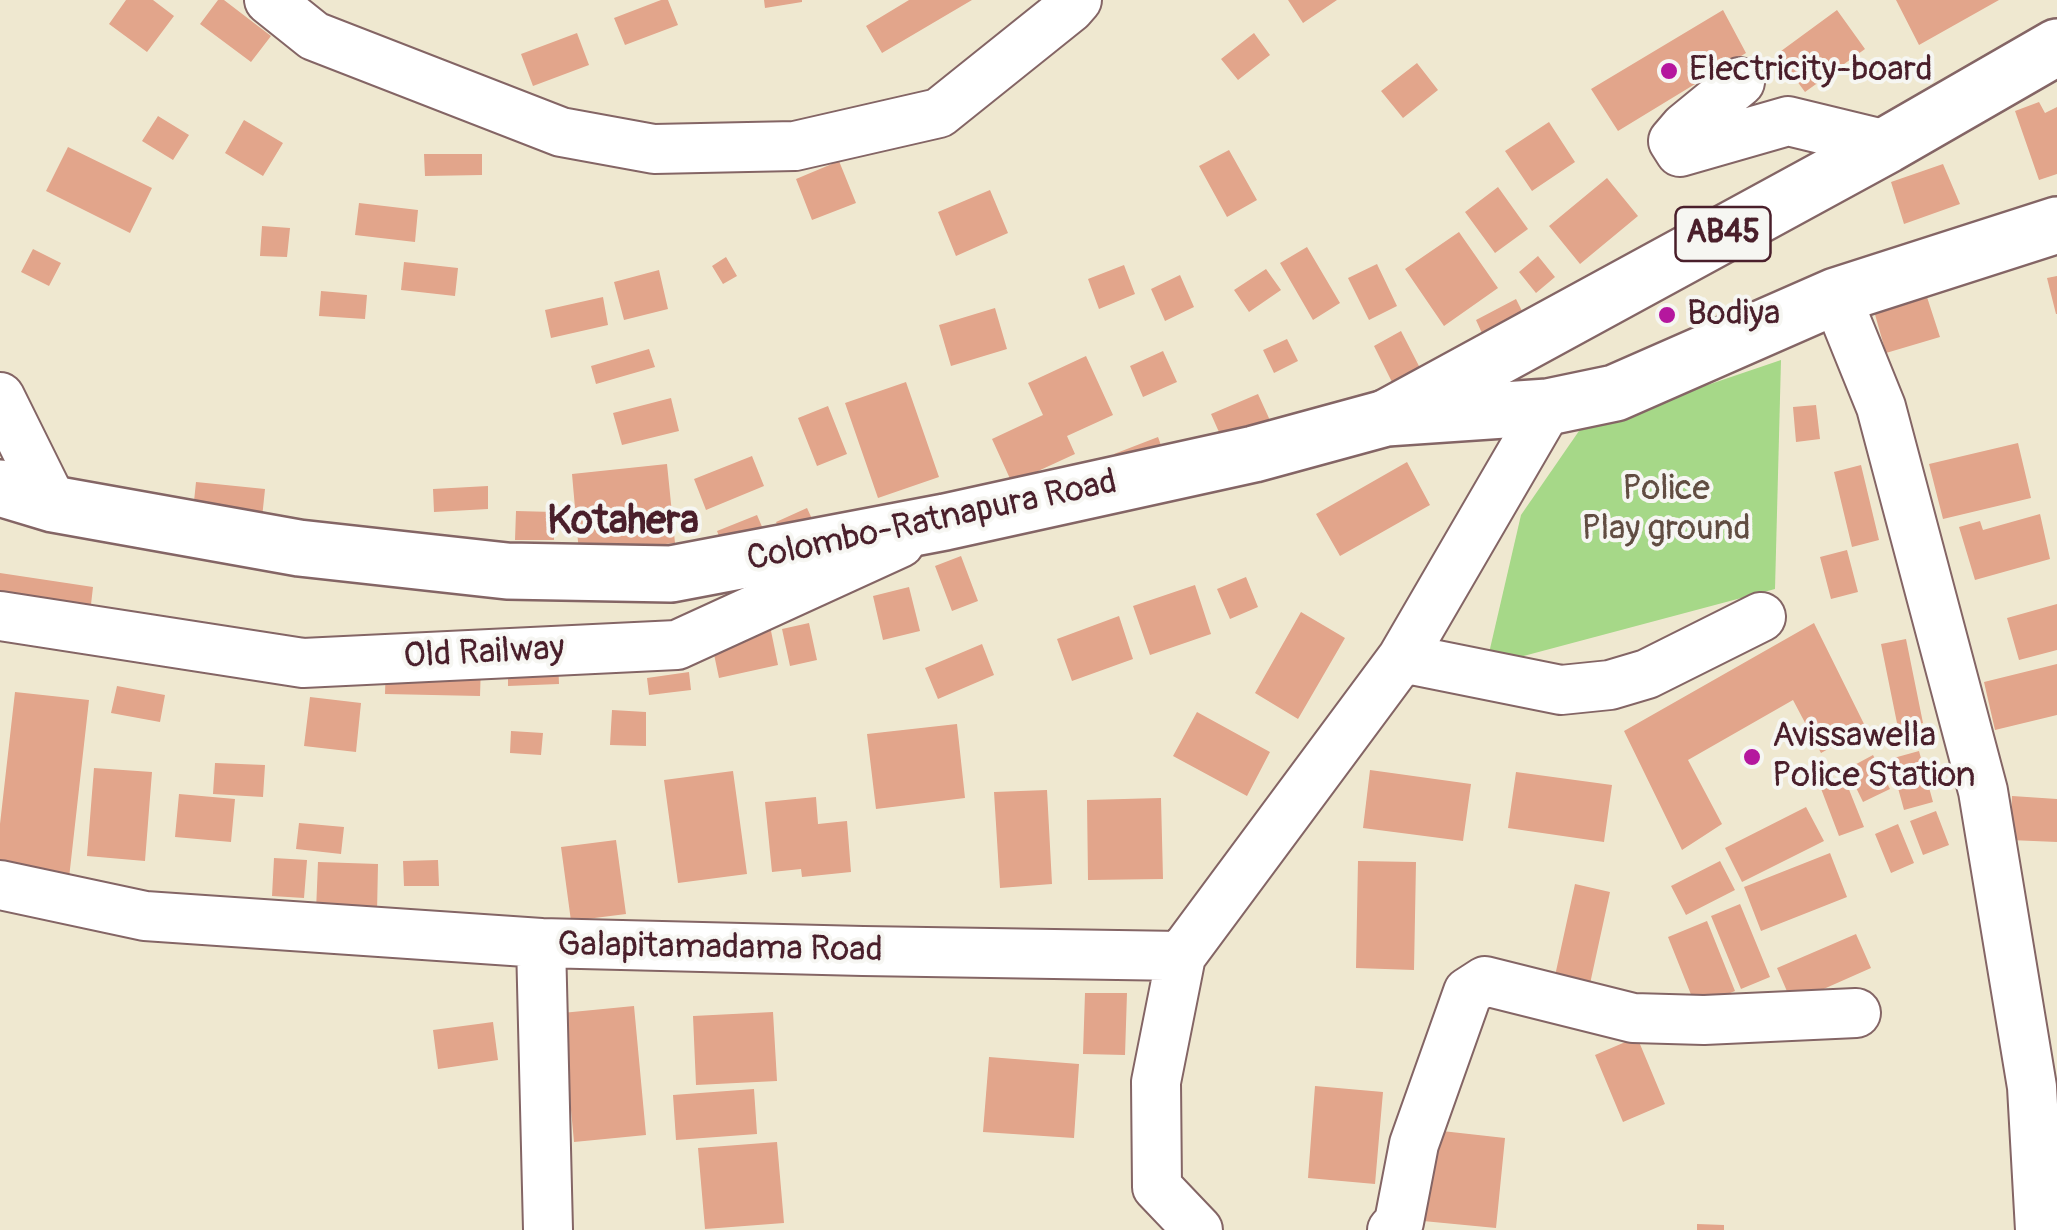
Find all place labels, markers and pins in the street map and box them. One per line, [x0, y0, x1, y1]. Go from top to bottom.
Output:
place label: Electricity-board [1689, 50, 1933, 92]
marker: Electricity-board [1658, 60, 1680, 82]
place label: Bodiya [1687, 294, 1780, 336]
marker: Bodiya [1656, 304, 1678, 326]
place label: Avissawella Police Station [1772, 716, 1976, 798]
marker: Avissawella Police Station [1741, 746, 1763, 768]

